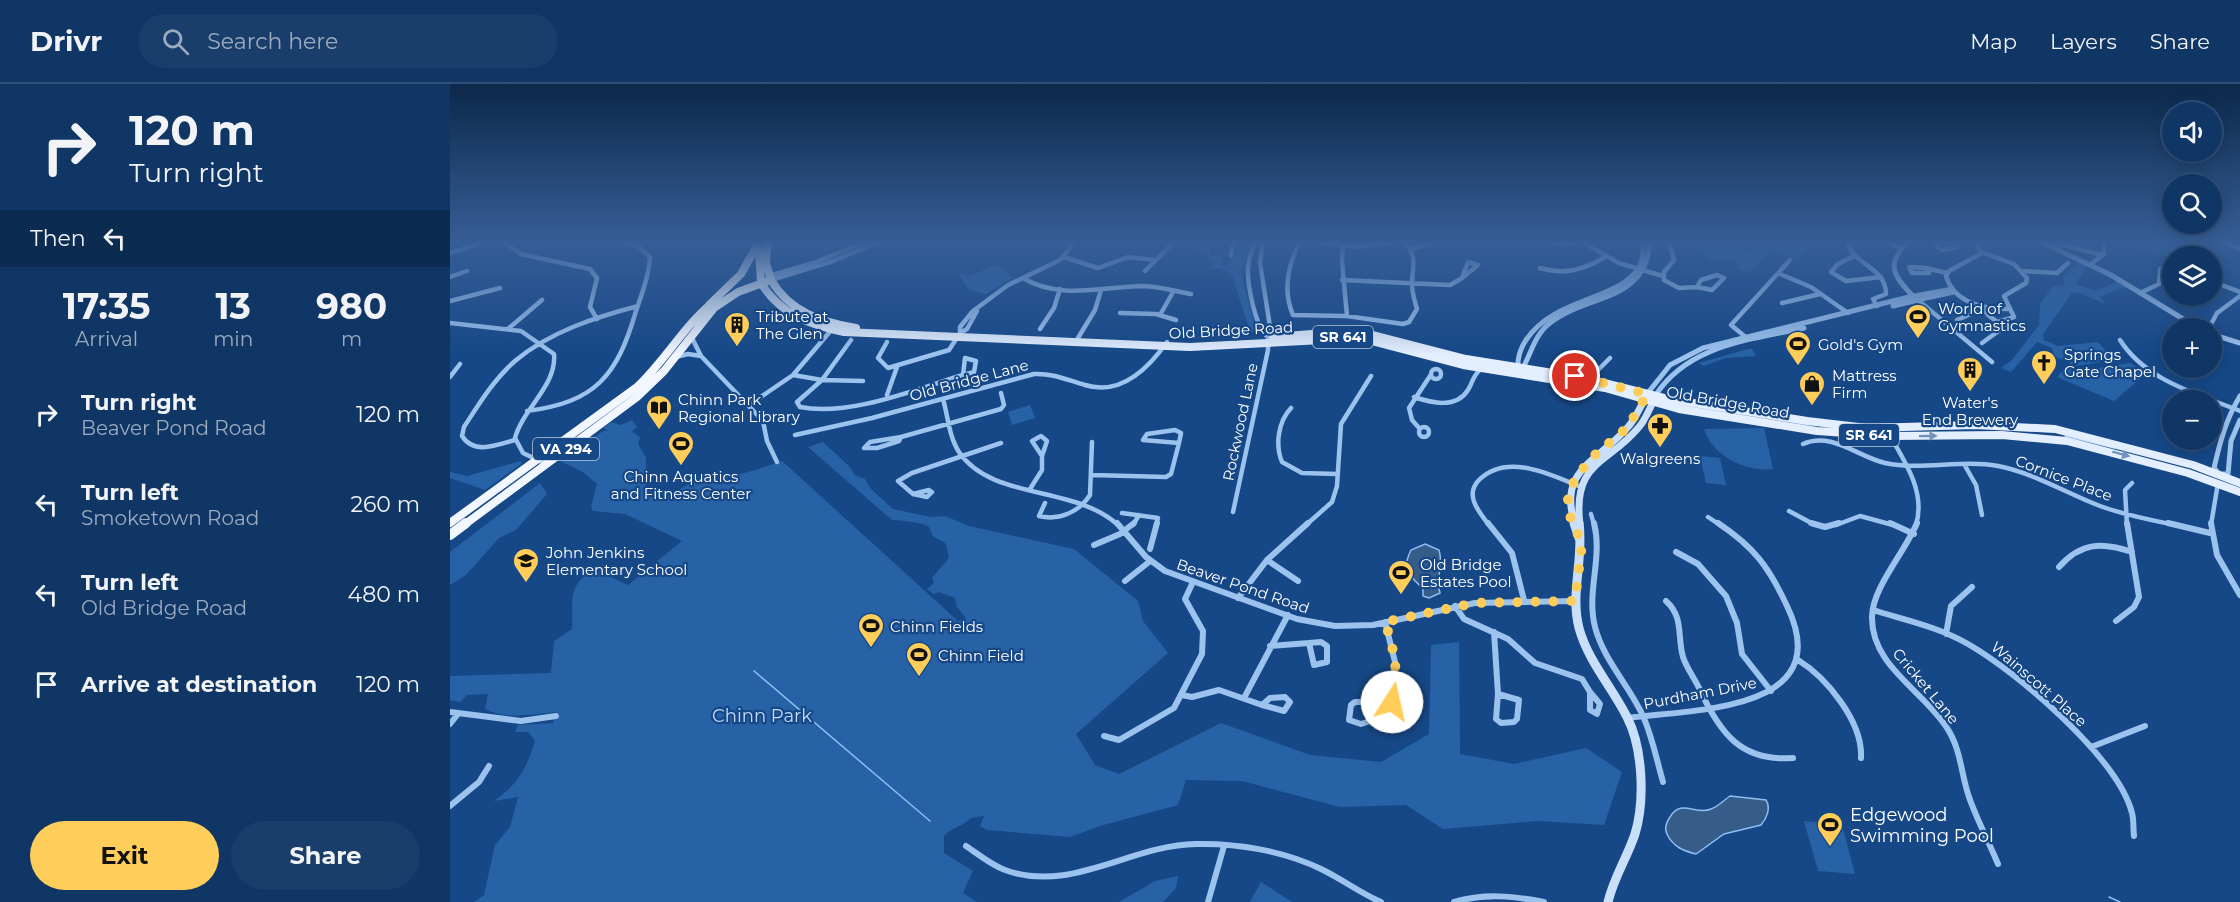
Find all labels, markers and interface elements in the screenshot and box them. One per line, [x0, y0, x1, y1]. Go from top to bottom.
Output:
search box [138, 14, 558, 68]
text: Drivr [30, 24, 102, 58]
icon: search [159, 25, 192, 58]
text: Search here [207, 28, 338, 55]
text: Map [1970, 29, 2017, 54]
text: Layers [2050, 29, 2117, 54]
text: Share [2150, 29, 2210, 54]
map controls [2162, 102, 2222, 450]
button: sound [2162, 102, 2222, 162]
text: 120 m [129, 104, 255, 156]
icon: right [30, 108, 108, 186]
text: Turn right [129, 156, 264, 189]
button: search [2162, 174, 2222, 234]
icon: left [98, 222, 131, 255]
text: Then [30, 225, 86, 252]
button: layers [2162, 246, 2222, 306]
text: 17:35 [63, 284, 150, 328]
text: 13 [215, 284, 251, 328]
text: 980 [316, 284, 387, 328]
place label: World of Gymnastics [1938, 299, 2026, 335]
sports icon: World of Gymnastics [1903, 302, 1933, 340]
place label: Tribute at The Glen [756, 307, 828, 343]
building icon: Tribute at The Glen [722, 310, 752, 348]
street label: Old Bridge Road [1168, 317, 1294, 343]
button: + [2162, 318, 2222, 378]
road number: SR 641 [1313, 326, 1373, 348]
text: Arrival [75, 327, 138, 351]
text: min [213, 327, 253, 351]
text: m [341, 327, 362, 351]
sports icon: Gold's Gym [1783, 329, 1813, 367]
place label: Gold's Gym [1818, 335, 1903, 354]
place label: Springs Gate Chapel [2064, 345, 2156, 381]
church icon: Springs Gate Chapel [2029, 348, 2059, 386]
pin [1549, 350, 1600, 401]
street label: Old Bridge Lane [907, 355, 1031, 405]
building icon: Water's End Brewery [1955, 355, 1985, 393]
icon: arrive [1558, 359, 1591, 392]
street label: Rockwood Lane [1218, 361, 1262, 483]
place label: Mattress Firm [1832, 366, 1897, 402]
shop icon: Mattress Firm [1797, 369, 1827, 407]
street label: Old Bridge Road [1665, 382, 1791, 422]
text: Turn right [81, 389, 196, 416]
place label: Chinn Park Regional Library [678, 390, 801, 426]
button: − [2162, 390, 2222, 450]
library icon: Chinn Park Regional Library [644, 393, 674, 431]
place label: Water's End Brewery [1922, 393, 2019, 429]
icon: right [30, 398, 63, 431]
text: 120 m [356, 401, 420, 428]
pharmacy icon: Walgreens [1645, 411, 1675, 449]
text: Beaver Pond Road [81, 416, 267, 440]
road number: SR 641 [1839, 424, 1899, 446]
sports icon: Chinn Aquatics and Fitness Center [666, 429, 696, 467]
one-way arrow [1919, 431, 1938, 441]
road number: VA 294 [533, 438, 599, 460]
place label: Walgreens [1620, 449, 1700, 468]
one-way arrow [2112, 450, 2130, 460]
street label: Cornice Place [2013, 451, 2115, 505]
place label: Chinn Aquatics and Fitness Center [611, 467, 751, 503]
text: Turn left [81, 479, 179, 506]
icon: left [30, 488, 63, 521]
text: 260 m [350, 491, 420, 518]
text: Smoketown Road [81, 506, 259, 530]
place label: John Jenkins Elementary School [545, 543, 687, 579]
school or university icon: John Jenkins Elementary School [511, 546, 541, 584]
street label: Beaver Pond Road [1174, 554, 1312, 618]
place label: Old Bridge Estates Pool [1420, 555, 1511, 591]
sports icon: Old Bridge Estates Pool [1386, 558, 1416, 596]
text: Turn left [81, 569, 179, 596]
icon: left [30, 578, 63, 611]
text: 480 m [348, 581, 420, 608]
text: Old Bridge Road [81, 596, 247, 620]
sports icon: Chinn Fields [856, 611, 886, 649]
place label: Chinn Fields [890, 617, 983, 636]
street label: Wainscott Place [1987, 637, 2091, 731]
sports icon: Chinn Field [904, 640, 934, 678]
street label: Cricket Lane [1889, 644, 1963, 728]
place label: Chinn Field [938, 646, 1024, 665]
icon: arrive [30, 668, 63, 701]
position arrow [1360, 670, 1424, 734]
text: Arrive at destination [81, 671, 317, 698]
text: 120 m [356, 671, 420, 698]
street label: Purdham Drive [1642, 673, 1758, 713]
park label: Chinn Park [712, 705, 812, 727]
place label: Edgewood Swimming Pool [1850, 804, 1994, 847]
sports icon: Edgewood Swimming Pool [1815, 810, 1845, 848]
button: Exit [30, 821, 219, 890]
button: Share [231, 821, 420, 890]

